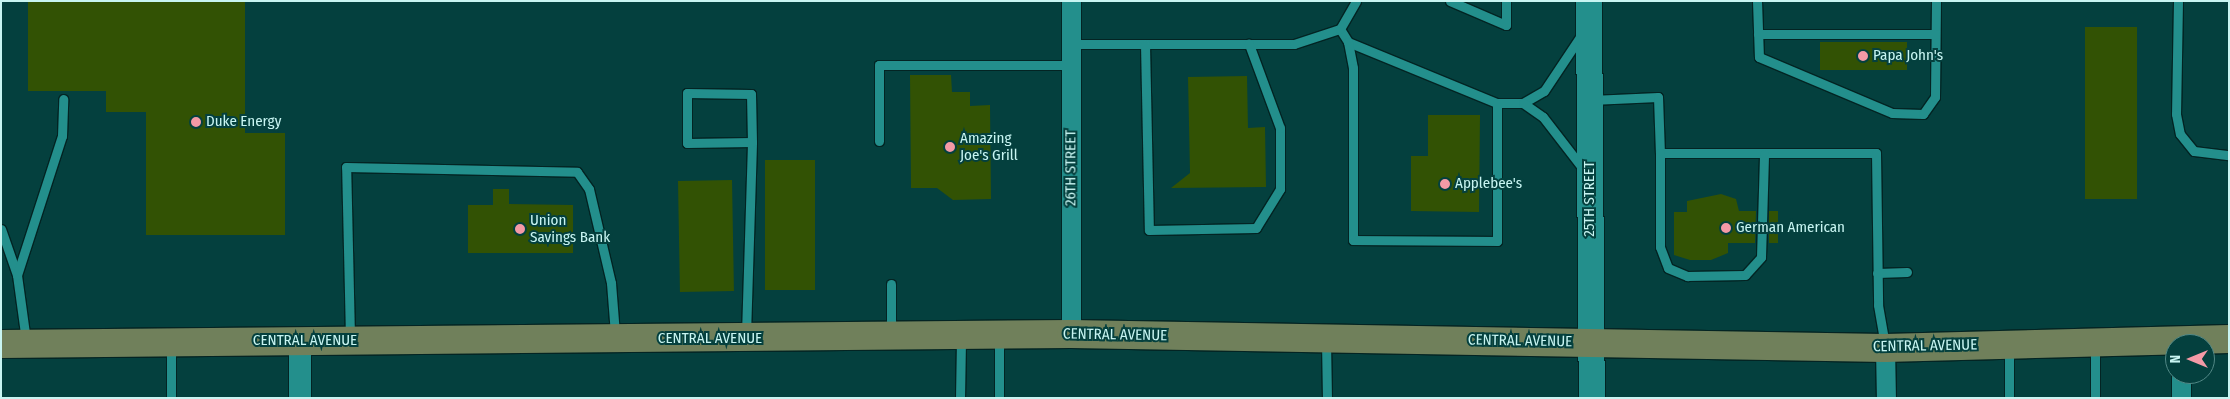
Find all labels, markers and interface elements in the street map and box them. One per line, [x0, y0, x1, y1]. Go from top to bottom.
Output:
place label: Papa John's [1873, 47, 1943, 65]
marker: Papa John's [1857, 50, 1869, 62]
place label: Duke Energy [206, 113, 281, 131]
marker: Duke Energy [190, 116, 202, 128]
place label: Amazing Joe's Grill [960, 129, 1018, 164]
street label: 26TH STREET [1062, 130, 1080, 206]
marker: Amazing Joe's Grill [944, 141, 956, 153]
street label: 25TH STREET [1581, 161, 1599, 237]
place label: Applebee's [1455, 175, 1522, 193]
marker: Applebee's [1439, 178, 1451, 190]
place label: Union Savings Bank [530, 211, 610, 246]
place label: German American [1736, 219, 1845, 237]
marker: German American [1720, 222, 1732, 234]
marker: Union Savings Bank [514, 223, 526, 235]
street label: CENTRAL AVENUE [1063, 325, 1167, 345]
street label: CENTRAL AVENUE [658, 330, 762, 348]
street label: CENTRAL AVENUE [1468, 331, 1572, 351]
street label: CENTRAL AVENUE [253, 332, 357, 350]
north arrow [2165, 334, 2215, 384]
street label: CENTRAL AVENUE [1873, 336, 1977, 356]
text: N [2167, 355, 2184, 363]

